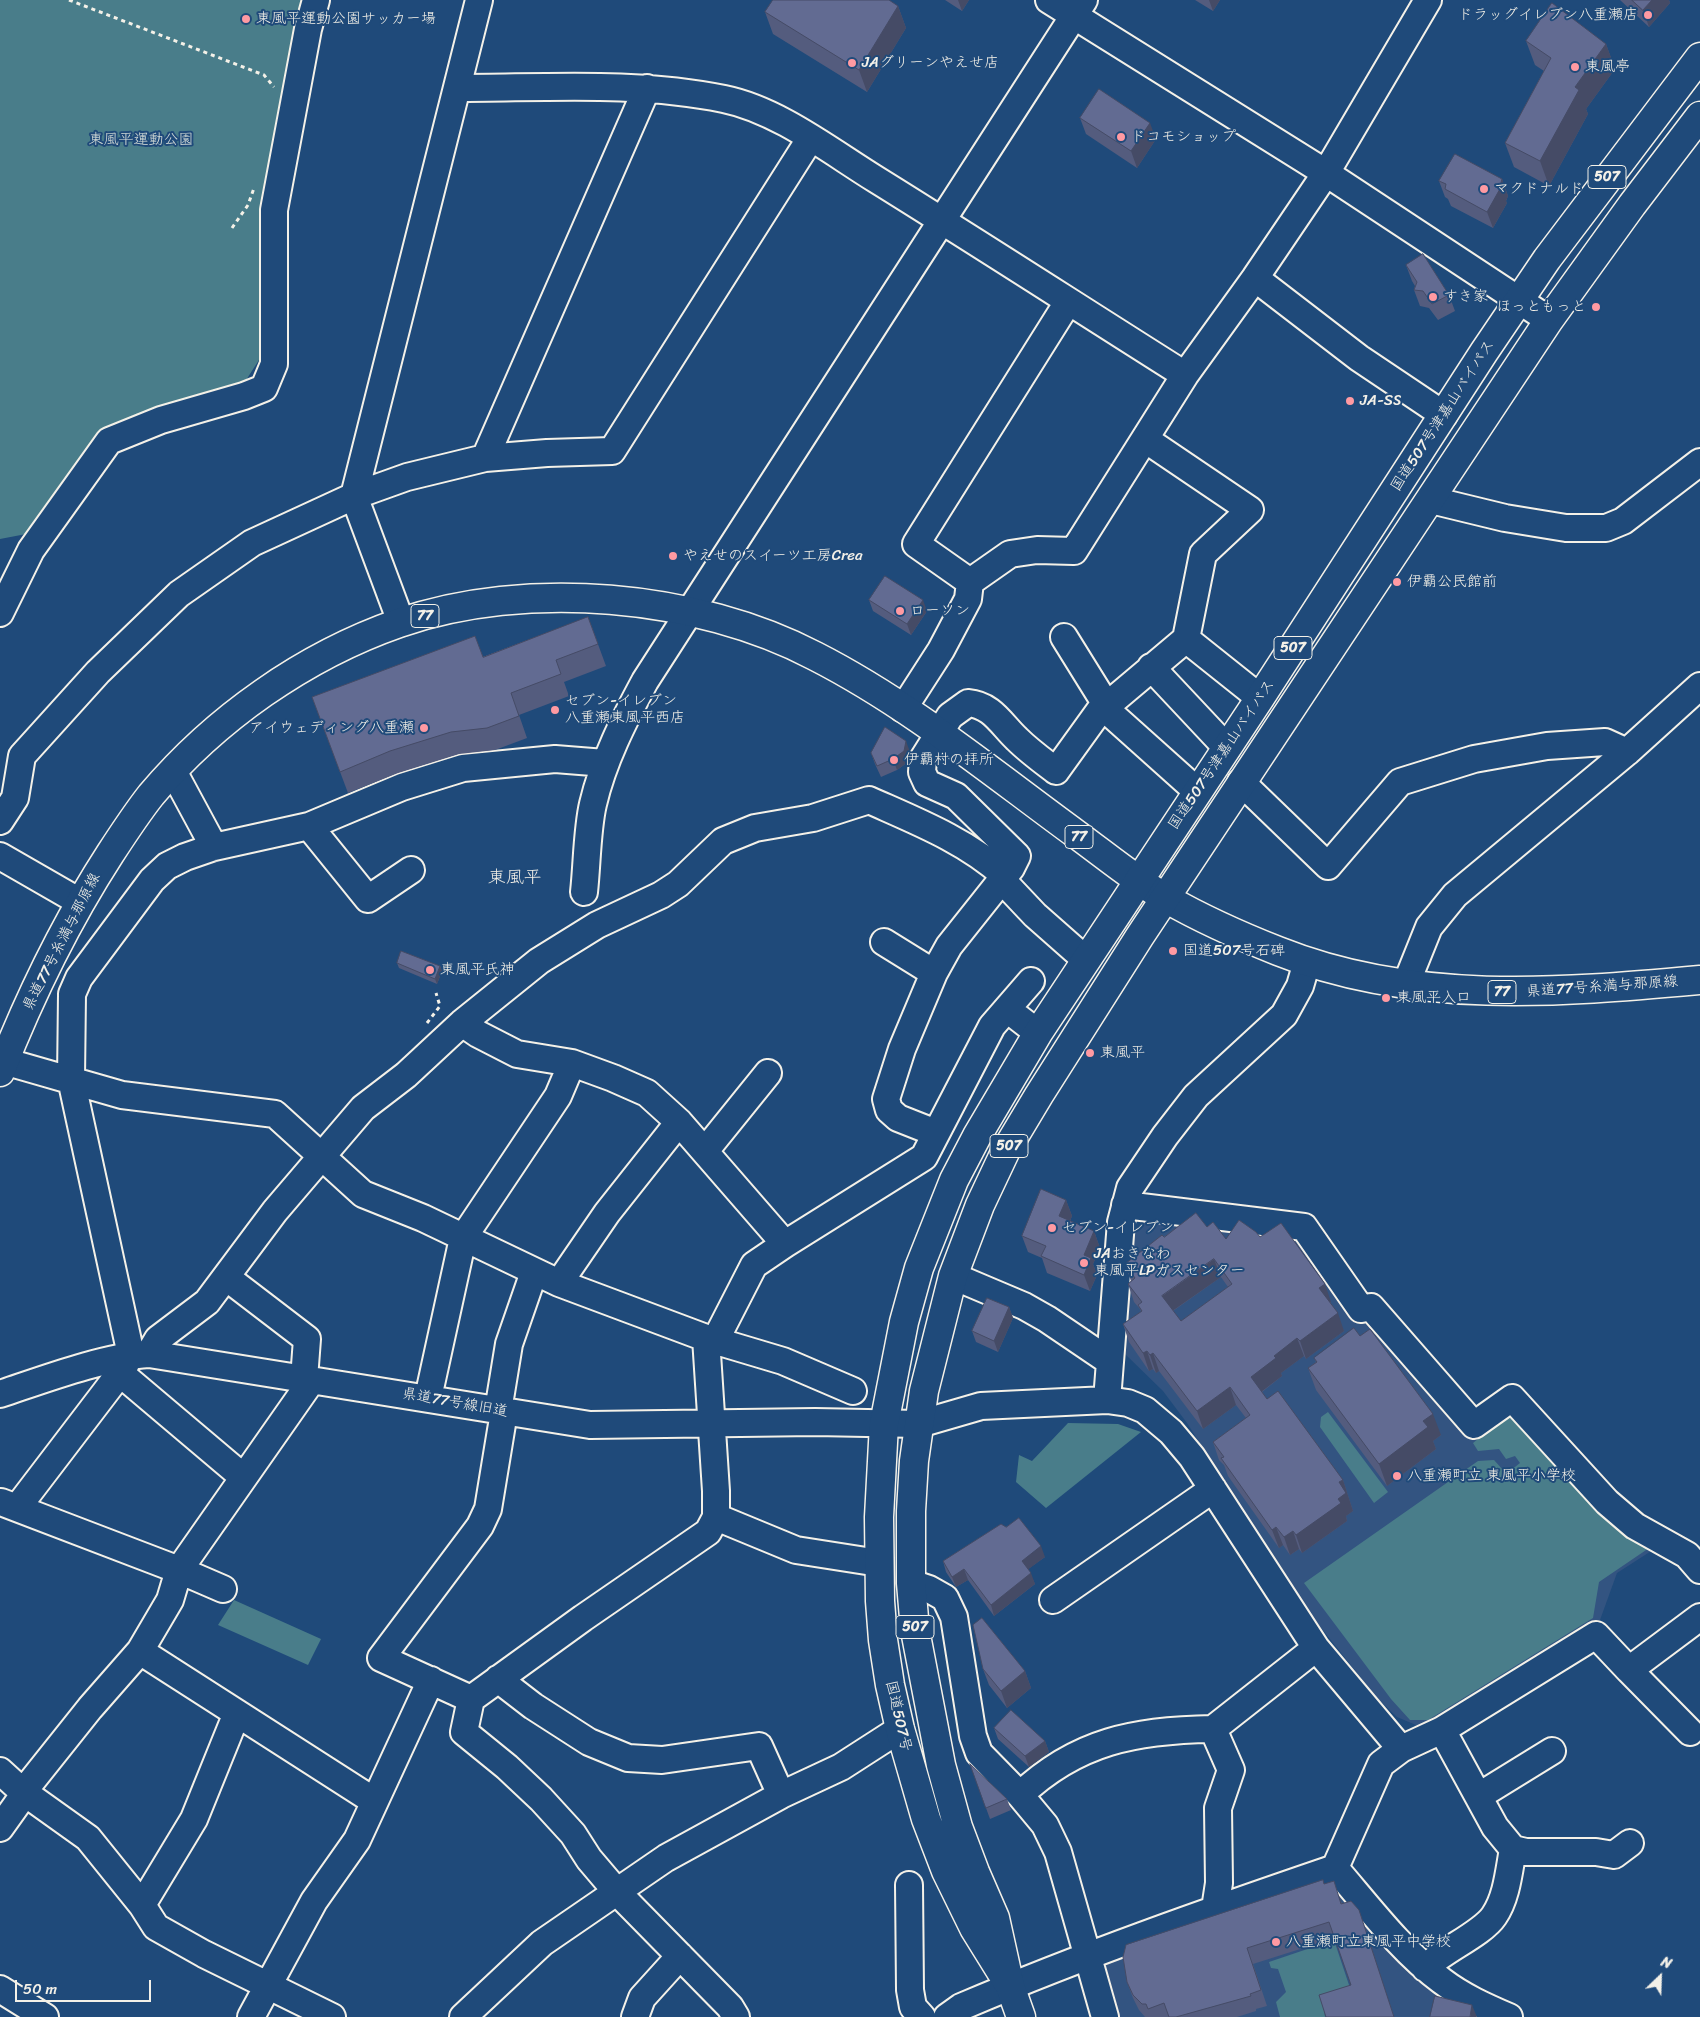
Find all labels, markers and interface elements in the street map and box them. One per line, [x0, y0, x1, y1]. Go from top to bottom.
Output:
place label: ドラッグイレブン八重瀬店 [1458, 6, 1638, 24]
marker: ドラッグイレブン八重瀬店 [1642, 9, 1654, 21]
place label: 東風平運動公園サッカー場 [256, 10, 436, 28]
marker: 東風平運動公園サッカー場 [240, 13, 252, 25]
place label: JAグリーンやえせ店 [862, 54, 999, 72]
marker: JAグリーンやえせ店 [846, 57, 858, 69]
place label: 東風亭 [1585, 58, 1630, 76]
marker: 東風亭 [1569, 61, 1581, 73]
place label: ドコモショップ [1131, 128, 1236, 146]
park label: 東風平運動公園 [89, 131, 193, 149]
marker: ドコモショップ [1115, 131, 1127, 143]
road number: 507 [1588, 166, 1626, 188]
place label: マクドナルド [1494, 180, 1584, 198]
marker: マクドナルド [1478, 183, 1490, 195]
place label: すき家 [1443, 288, 1488, 306]
marker: すき家 [1427, 291, 1439, 303]
place label: ほっともっと [1496, 298, 1586, 316]
marker: ほっともっと [1590, 301, 1602, 313]
street label: 国道507号津嘉山バイパス [1387, 337, 1499, 495]
place label: JA-SS [1360, 392, 1401, 410]
marker: JA-SS [1344, 395, 1356, 407]
place label: やえせのスイーツ工房Crea [683, 547, 863, 565]
marker: やえせのスイーツ工房Crea [667, 550, 679, 562]
place label: 伊覇公民館前 [1407, 573, 1497, 591]
marker: 伊覇公民館前 [1391, 576, 1403, 588]
place label: ローソン [910, 602, 970, 620]
road number: 77 [411, 604, 439, 628]
marker: ローソン [894, 605, 906, 617]
road number: 507 [1274, 636, 1312, 660]
street label: 国道507号津嘉山バイパス [1165, 677, 1279, 833]
place label: セブン-イレブン 八重瀬東風平西店 [565, 692, 685, 727]
marker: セブン-イレブン 八重瀬東風平西店 [549, 704, 561, 716]
place label: アイウェディング八重瀬 [249, 719, 414, 737]
marker: アイウェディング八重瀬 [418, 722, 430, 734]
place label: 伊覇村の拝所 [904, 751, 994, 769]
marker: 伊覇村の拝所 [888, 754, 900, 766]
road number: 77 [1065, 826, 1093, 849]
district label: 東風平 [488, 867, 542, 889]
street label: 県道77号糸満与那原線 [19, 870, 105, 1014]
place label: 国道507号石碑 [1183, 942, 1285, 960]
marker: 国道507号石碑 [1167, 945, 1179, 957]
place label: 東風平氏神 [440, 961, 515, 979]
marker: 東風平氏神 [424, 964, 436, 976]
street label: 県道77号糸満与那原線 [1525, 973, 1679, 1001]
road number: 77 [1488, 980, 1516, 1004]
place label: 東風平入口 [1396, 989, 1471, 1007]
marker: 東風平入口 [1380, 992, 1392, 1004]
place label: 東風平 [1100, 1044, 1145, 1062]
marker: 東風平 [1084, 1047, 1096, 1059]
road number: 507 [990, 1134, 1028, 1158]
place label: セブン-イレブン [1062, 1219, 1174, 1237]
marker: セブン-イレブン [1046, 1222, 1058, 1234]
place label: JAおきなわ 東風平LPガスセンター [1094, 1245, 1245, 1280]
marker: JAおきなわ 東風平LPガスセンター [1078, 1257, 1090, 1269]
street label: 県道77号線旧道 [401, 1385, 509, 1421]
place label: 八重瀬町立 東風平小学校 [1407, 1467, 1576, 1485]
marker: 八重瀬町立 東風平小学校 [1391, 1470, 1403, 1482]
road number: 507 [896, 1615, 934, 1638]
street label: 国道507号 [881, 1679, 915, 1753]
place label: 八重瀬町立東風平中学校 [1286, 1933, 1451, 1951]
marker: 八重瀬町立東風平中学校 [1270, 1936, 1282, 1948]
text: N [1657, 1949, 1676, 1976]
north arrow [1635, 1952, 1685, 2002]
scale bar [18, 1970, 154, 2002]
text: 50 m [23, 1976, 57, 2002]

